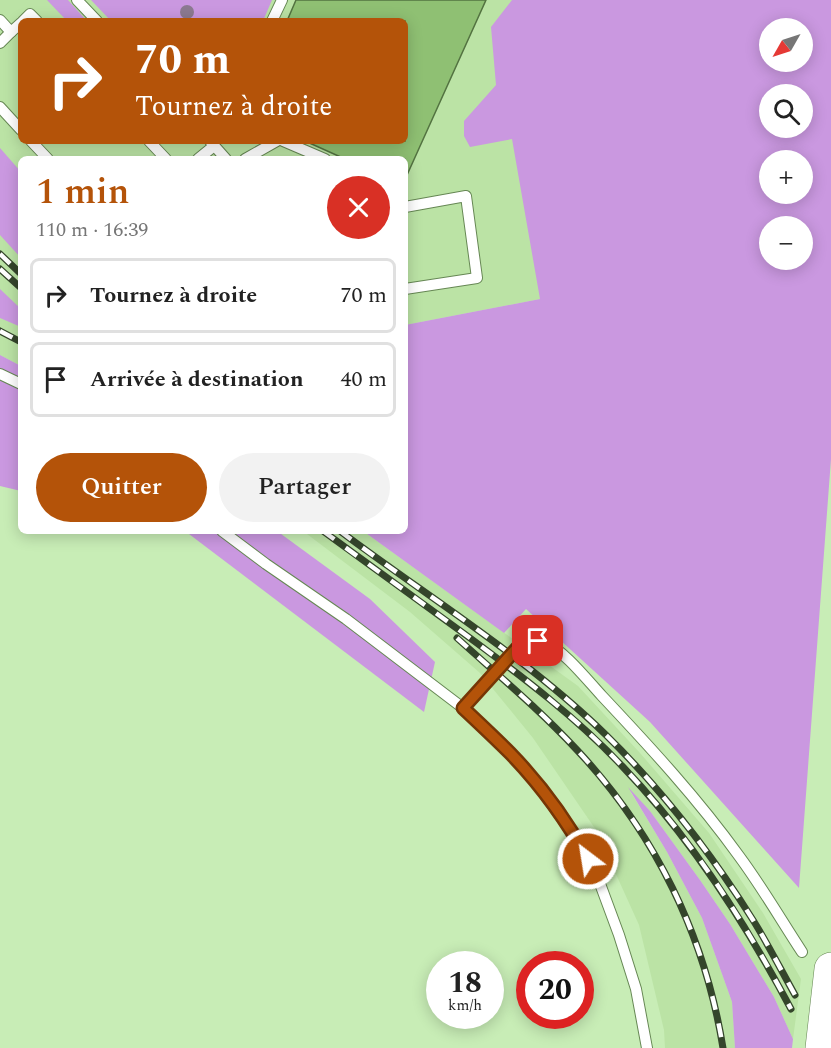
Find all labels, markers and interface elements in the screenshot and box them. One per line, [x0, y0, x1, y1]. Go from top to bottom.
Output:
north arrow [759, 18, 813, 72]
map controls [759, 18, 813, 270]
text: 70 m [135, 29, 230, 92]
icon: right [36, 42, 114, 120]
button: search [759, 84, 813, 138]
text: Tournez à droite [135, 86, 332, 128]
button: + [759, 150, 813, 204]
text: 1 min [36, 165, 129, 220]
button: close [327, 176, 390, 239]
text: 110 m · 16:39 [36, 215, 148, 245]
button: − [759, 216, 813, 270]
icon: right [39, 279, 72, 312]
text: Tournez à droite [90, 279, 257, 312]
text: 70 m [341, 279, 387, 312]
icon: arrive [39, 363, 72, 396]
text: Arrivée à destination [90, 363, 304, 396]
text: 40 m [341, 363, 387, 396]
button: Quitter [36, 453, 207, 522]
button: Partager [219, 453, 390, 522]
pin [512, 615, 563, 666]
icon: arrive [521, 624, 554, 657]
position arrow [556, 827, 620, 891]
speed limit sign: 20 [516, 951, 594, 1029]
text: 18 [448, 960, 482, 1006]
text: km/h [448, 994, 482, 1017]

